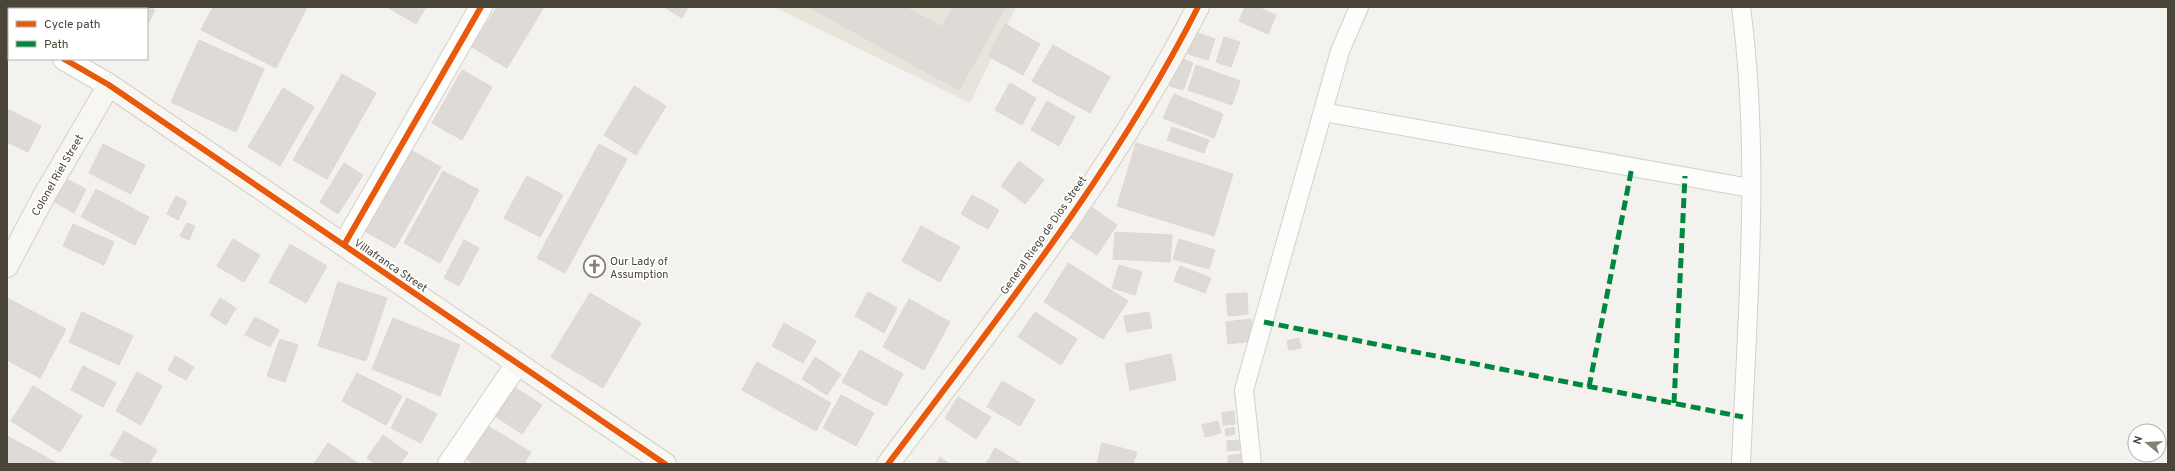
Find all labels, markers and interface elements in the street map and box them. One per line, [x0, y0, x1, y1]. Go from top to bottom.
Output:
legend [8, 8, 148, 60]
text: Cycle path [44, 17, 101, 33]
text: Path [44, 37, 69, 53]
street label: Colonel Riel Street [29, 132, 87, 219]
street label: General Riego de Dios Street [998, 174, 1090, 298]
street label: Villafranca Street [351, 236, 430, 296]
church icon: Our Lady of Assumption [582, 254, 608, 280]
place label: Our Lady of Assumption [610, 255, 668, 282]
north arrow [2127, 423, 2167, 463]
text: N [2131, 434, 2146, 446]

